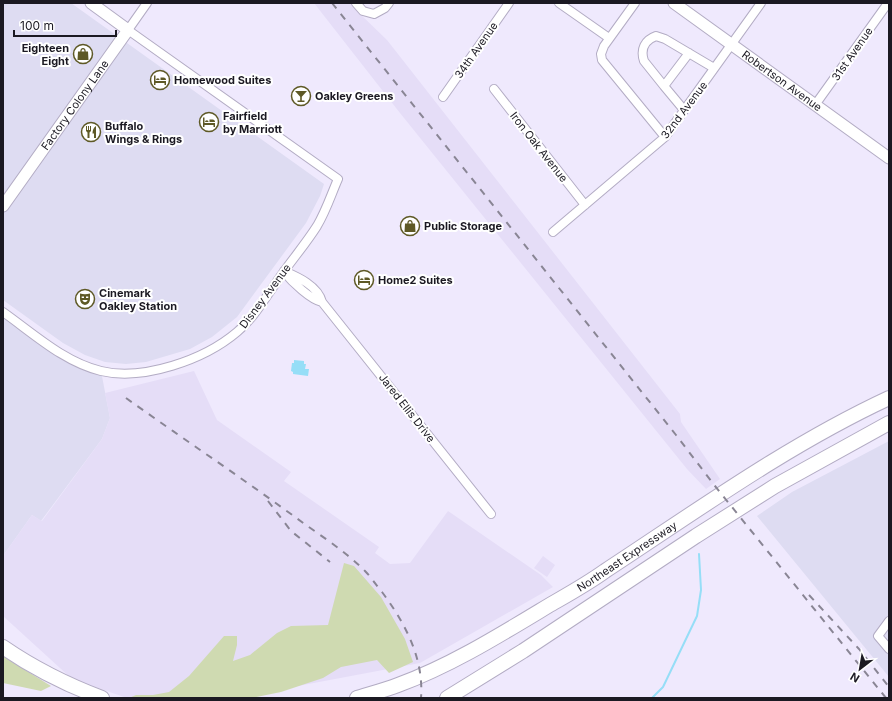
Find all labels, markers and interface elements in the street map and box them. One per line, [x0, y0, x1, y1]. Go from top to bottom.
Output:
scale bar [14, 12, 116, 38]
text: 100 m [20, 18, 54, 33]
street label: 34th Avenue [451, 19, 501, 81]
street label: 31st Avenue [828, 24, 876, 84]
place label: Eighteen Eight [22, 41, 69, 68]
shop icon: Eighteen Eight [72, 43, 94, 65]
street label: Robertson Avenue [739, 47, 825, 114]
street label: Factory Colony Lane [38, 57, 112, 153]
hotel icon: Homewood Suites [149, 69, 171, 91]
place label: Homewood Suites [174, 73, 271, 87]
street label: 32nd Avenue [658, 78, 710, 142]
bar icon: Oakley Greens [290, 85, 312, 107]
place label: Oakley Greens [315, 89, 393, 103]
place label: Fairfield by Marriott [223, 109, 282, 136]
street label: Iron Oak Avenue [507, 109, 571, 185]
hotel icon: Fairfield by Marriott [198, 111, 220, 133]
place label: Buffalo Wings & Rings [105, 119, 182, 146]
restaurant icon: Buffalo Wings & Rings [80, 121, 102, 143]
shop icon: Public Storage [399, 215, 421, 237]
place label: Public Storage [424, 219, 502, 233]
street label: Disney Avenue [236, 261, 294, 331]
hotel icon: Home2 Suites [353, 269, 375, 291]
place label: Home2 Suites [378, 273, 453, 287]
place label: Cinemark Oakley Station [99, 286, 177, 313]
theatre icon: Cinemark Oakley Station [74, 288, 96, 310]
street label: Jared Ellis Drive [376, 371, 438, 445]
street label: Northeast Expressway [574, 518, 680, 595]
north arrow [840, 649, 880, 689]
text: N [848, 669, 862, 686]

